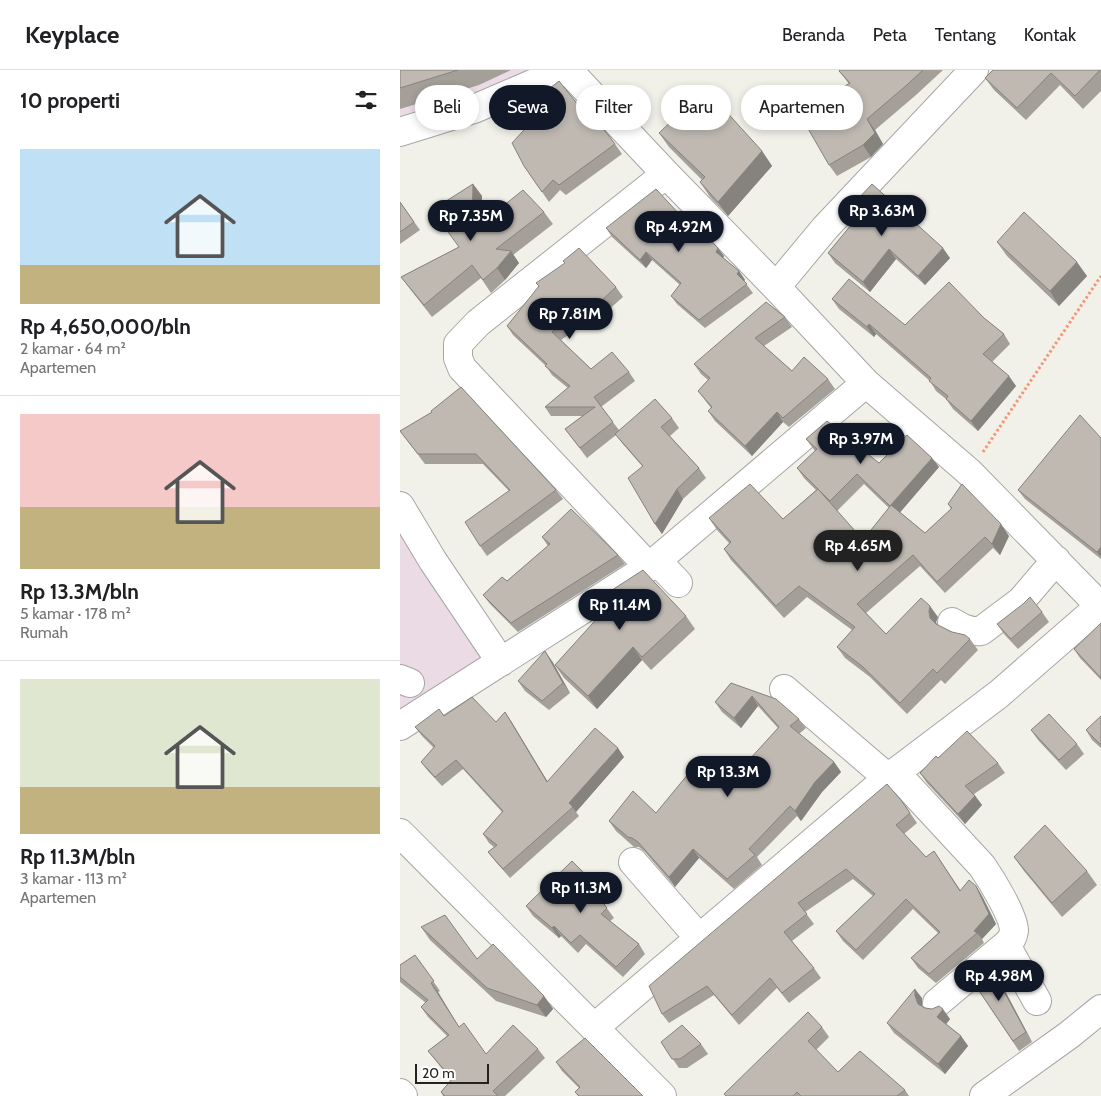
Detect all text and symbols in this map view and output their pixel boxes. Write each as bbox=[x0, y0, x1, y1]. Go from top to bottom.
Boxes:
text: Keyplace bbox=[25, 20, 119, 49]
text: Beranda bbox=[782, 24, 845, 46]
text: Peta bbox=[873, 24, 907, 46]
text: Tentang bbox=[935, 24, 996, 46]
text: Kontak bbox=[1024, 24, 1076, 46]
chip: Beli bbox=[415, 85, 479, 130]
chip: Sewa bbox=[489, 85, 566, 130]
chip: Filter bbox=[576, 85, 651, 130]
chip: Baru bbox=[661, 85, 731, 130]
chip: Apartemen bbox=[741, 85, 863, 130]
icon: filters bbox=[352, 86, 380, 114]
text: 10 properti bbox=[20, 88, 120, 113]
icon: home bbox=[155, 181, 245, 271]
pin: Rp 3.63M bbox=[830, 194, 934, 237]
pin: Rp 7.35M bbox=[419, 200, 523, 242]
text: Rp 3.63M bbox=[849, 201, 915, 220]
text: Rp 7.35M bbox=[439, 206, 503, 225]
pin: Rp 4.92M bbox=[627, 210, 731, 253]
text: Rp 4.92M bbox=[646, 217, 712, 236]
pin: Rp 7.81M bbox=[518, 298, 622, 340]
text: Rp 7.81M bbox=[539, 304, 601, 323]
text: Rp 4,650,000/bln bbox=[20, 314, 191, 339]
text: 2 kamar · 64 m² bbox=[20, 339, 126, 358]
text: Apartemen bbox=[20, 358, 96, 377]
pin: Rp 3.97M bbox=[809, 422, 913, 465]
text: Rp 3.97M bbox=[829, 429, 893, 448]
icon: home bbox=[155, 447, 245, 537]
pin: Rp 4.65M bbox=[806, 530, 910, 572]
text: Rp 4.65M bbox=[824, 536, 892, 555]
text: Rp 13.3M/bln bbox=[20, 579, 139, 604]
pin: Rp 11.4M bbox=[568, 588, 672, 631]
text: Rp 11.4M bbox=[589, 595, 651, 614]
text: 5 kamar · 178 m² bbox=[20, 604, 131, 623]
text: Rumah bbox=[20, 623, 68, 642]
icon: home bbox=[155, 712, 245, 802]
pin: Rp 13.3M bbox=[676, 756, 780, 798]
text: Rp 13.3M bbox=[697, 762, 759, 781]
text: Rp 11.3M/bln bbox=[20, 844, 135, 869]
text: 3 kamar · 113 m² bbox=[20, 869, 127, 888]
pin: Rp 11.3M bbox=[529, 872, 633, 914]
text: Rp 11.3M bbox=[551, 878, 611, 897]
text: Apartemen bbox=[20, 888, 96, 907]
pin: Rp 4.98M bbox=[947, 960, 1051, 1002]
text: Rp 4.98M bbox=[965, 966, 1033, 985]
scale bar bbox=[415, 1061, 489, 1084]
text: 20 m bbox=[422, 1064, 455, 1082]

